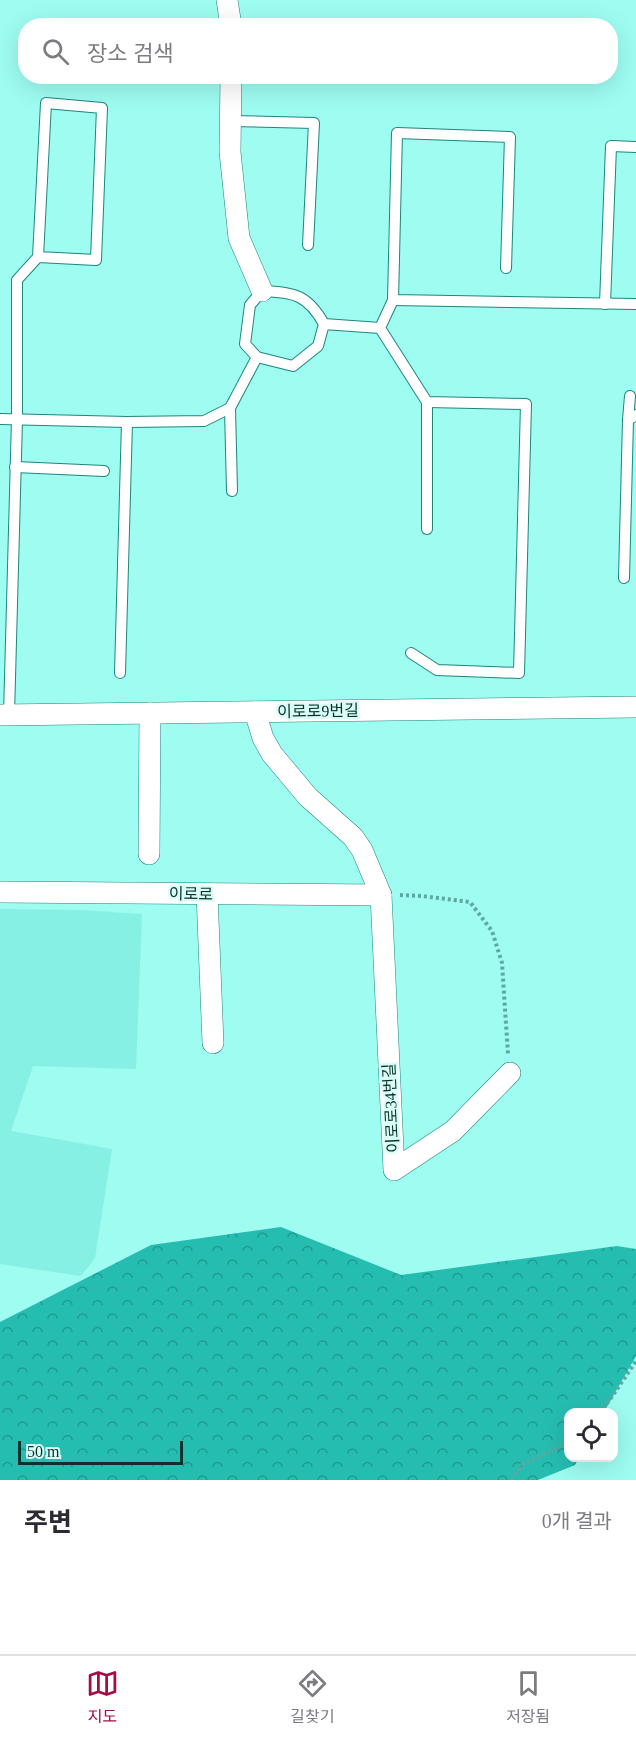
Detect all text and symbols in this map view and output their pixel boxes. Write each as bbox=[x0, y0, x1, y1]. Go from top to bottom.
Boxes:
search box bbox=[18, 18, 618, 84]
icon: search bbox=[39, 35, 72, 68]
text: 장소 검색 bbox=[87, 41, 173, 66]
street label: 이로로9번길 bbox=[277, 702, 359, 720]
street label: 이로로 bbox=[169, 885, 213, 903]
street label: 이로로34번길 bbox=[380, 1063, 402, 1153]
map controls bbox=[564, 1408, 618, 1462]
button: locate bbox=[564, 1408, 618, 1462]
scale bar bbox=[18, 1438, 183, 1466]
text: 50 m bbox=[27, 1443, 59, 1460]
text: 주변 bbox=[24, 1508, 72, 1537]
text: 0개 결과 bbox=[542, 1510, 612, 1532]
tab: 지도 bbox=[86, 1667, 119, 1727]
tab: 길찾기 bbox=[290, 1667, 334, 1727]
tab: 저장됨 bbox=[506, 1667, 550, 1727]

